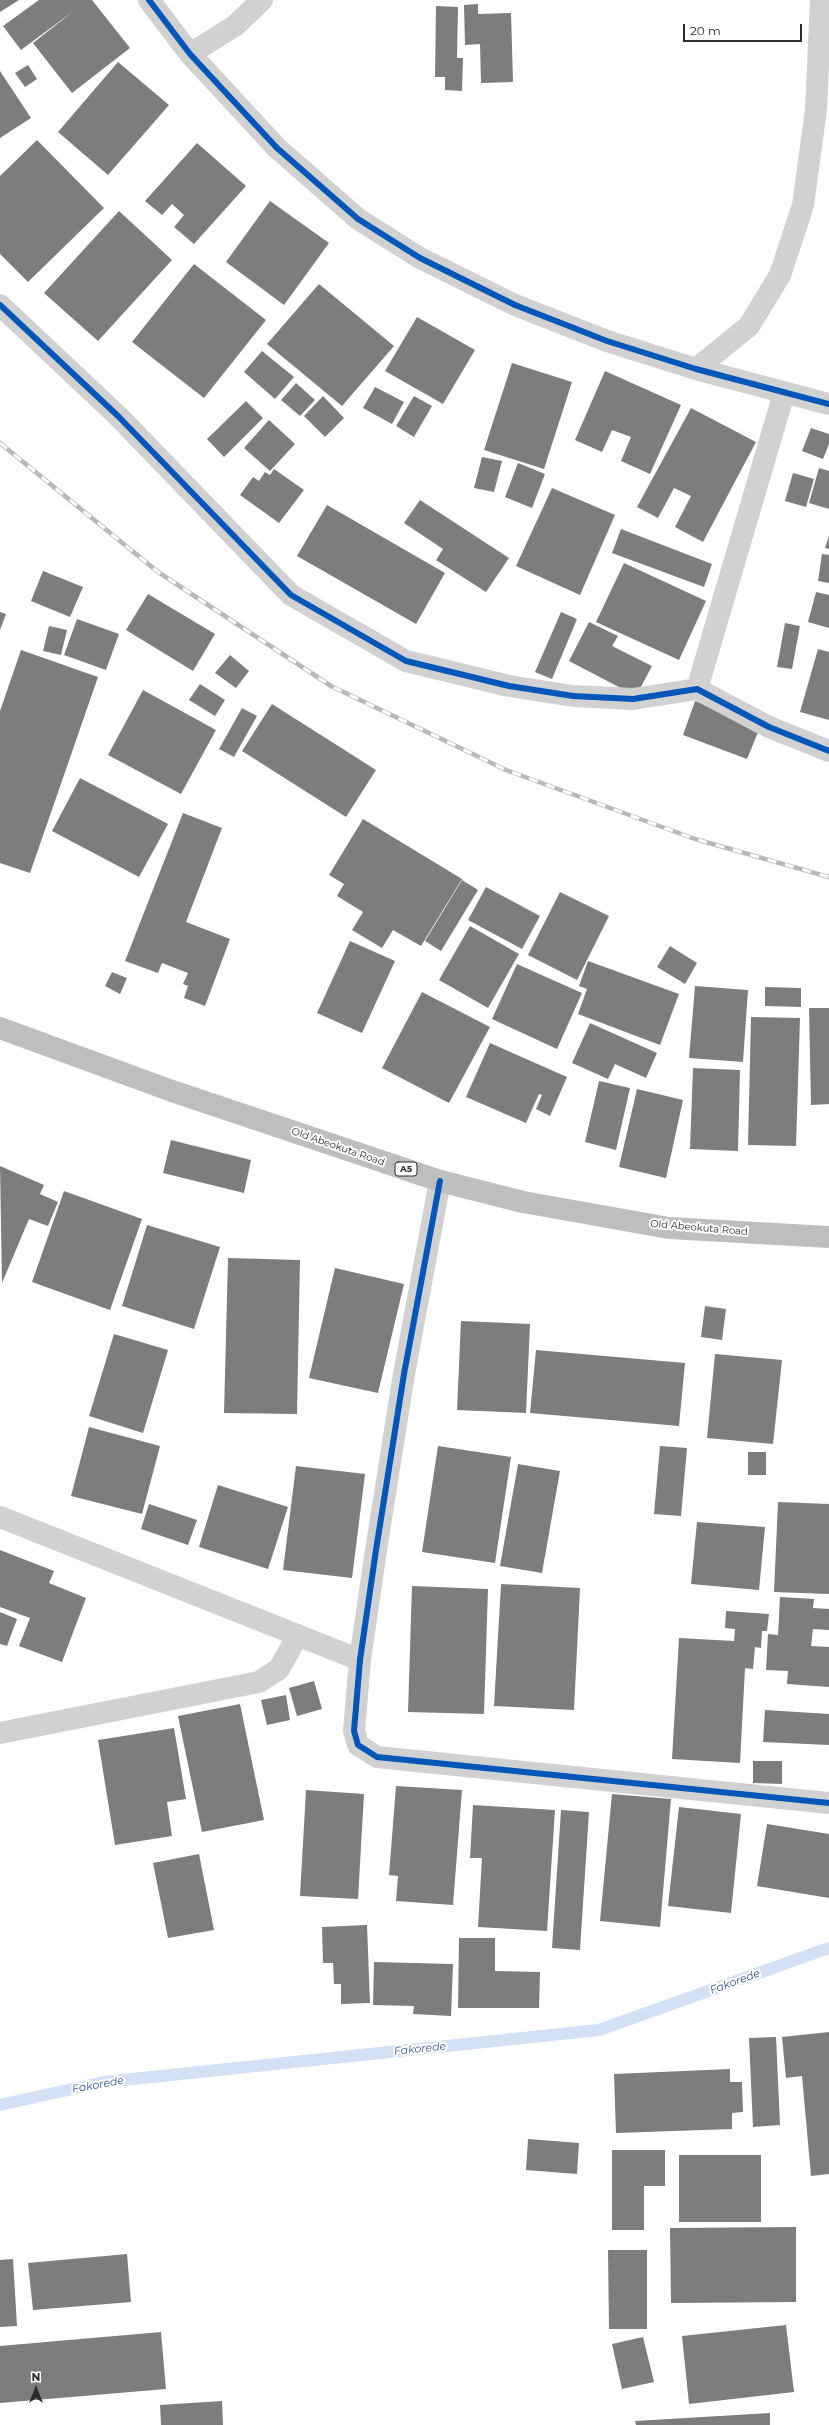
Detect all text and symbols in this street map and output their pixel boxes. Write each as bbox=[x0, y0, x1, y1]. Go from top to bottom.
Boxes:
scale bar bbox=[685, 16, 804, 42]
text: 20 m bbox=[690, 23, 721, 38]
street label: Old Abeokuta Road bbox=[290, 1125, 386, 1169]
road number: A5 bbox=[395, 1162, 417, 1176]
street label: Old Abeokuta Road bbox=[650, 1218, 748, 1238]
water label: Fakorede bbox=[708, 1967, 762, 1997]
water label: Fakorede bbox=[393, 2040, 447, 2058]
water label: Fakorede bbox=[71, 2074, 125, 2096]
north arrow bbox=[16, 2369, 56, 2409]
text: N bbox=[32, 2370, 40, 2384]

